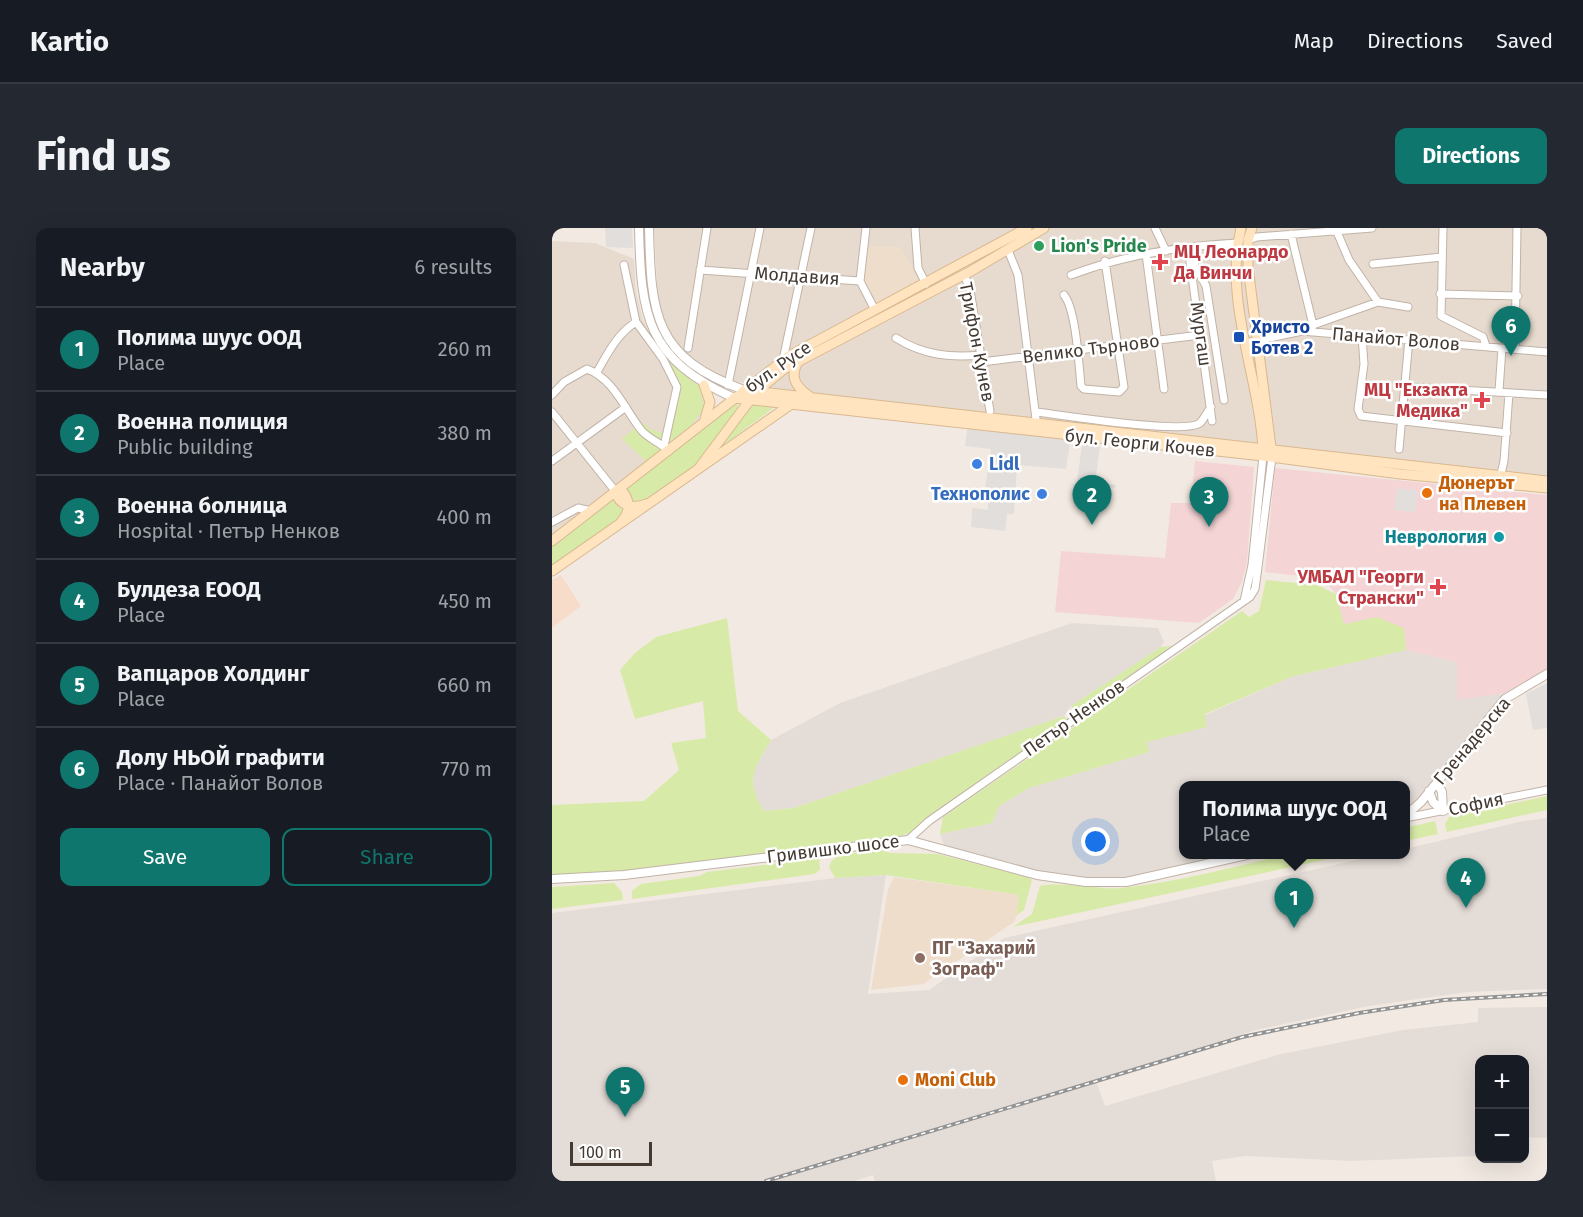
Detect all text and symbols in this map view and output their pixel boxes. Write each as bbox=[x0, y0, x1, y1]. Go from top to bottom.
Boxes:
text: Kartio bbox=[30, 25, 109, 58]
text: Map bbox=[1294, 28, 1334, 54]
text: Directions bbox=[1367, 28, 1463, 54]
text: Saved bbox=[1496, 28, 1553, 54]
button: Directions bbox=[1395, 128, 1547, 184]
text: Find us bbox=[36, 131, 171, 181]
place label: Lion's Pride bbox=[1051, 235, 1147, 257]
marker: Lion's Pride bbox=[1032, 239, 1046, 253]
place label: МЦ Леонардо Да Винчи bbox=[1173, 241, 1288, 284]
text: Nearby bbox=[60, 252, 145, 283]
marker: МЦ Леонардо Да Винчи bbox=[1151, 253, 1169, 271]
text: 6 results bbox=[415, 255, 492, 279]
street label: Молдавия bbox=[754, 262, 840, 290]
street label: Трифон Кунев bbox=[955, 280, 999, 404]
street label: Мургаш bbox=[1186, 300, 1216, 368]
pin: 6 bbox=[1492, 306, 1530, 356]
place label: Христо Ботев 2 bbox=[1250, 316, 1313, 359]
street label: Панайот Волов bbox=[1331, 322, 1461, 356]
text: Полима шуус ООД bbox=[117, 324, 301, 351]
street label: Велико Търново bbox=[1021, 330, 1161, 368]
marker: Христо Ботев 2 bbox=[1232, 330, 1246, 344]
street label: бул. Русе bbox=[741, 336, 815, 398]
text: 1 bbox=[75, 337, 84, 361]
text: 260 m bbox=[438, 337, 492, 361]
text: Place bbox=[117, 351, 165, 375]
place label: МЦ "Екзакта Медика" bbox=[1364, 379, 1468, 422]
marker: МЦ "Екзакта Медика" bbox=[1473, 391, 1491, 409]
text: Военна полиция bbox=[117, 408, 288, 435]
text: 2 bbox=[74, 421, 85, 445]
text: 380 m bbox=[437, 421, 492, 445]
street label: бул. Георги Кочев bbox=[1064, 424, 1216, 462]
text: Public building bbox=[117, 435, 253, 459]
place label: Lidl bbox=[989, 453, 1020, 475]
marker: Lidl bbox=[970, 457, 984, 471]
place label: Дюнерът на Плевен bbox=[1438, 472, 1526, 515]
pin: 2 bbox=[1072, 476, 1112, 525]
pin: 3 bbox=[1190, 478, 1228, 527]
place label: Технополис bbox=[931, 483, 1030, 505]
marker: Дюнерът на Плевен bbox=[1420, 486, 1434, 500]
marker: Технополис bbox=[1035, 487, 1049, 501]
text: Военна болница bbox=[117, 492, 287, 519]
text: 3 bbox=[74, 505, 85, 529]
text: 400 m bbox=[437, 505, 492, 529]
text: Hospital · Петър Ненков bbox=[117, 519, 340, 543]
place label: Неврология bbox=[1385, 526, 1487, 548]
marker: Неврология bbox=[1492, 530, 1506, 544]
place label: УМБАЛ "Георги Странски" bbox=[1297, 566, 1424, 609]
text: Булдеза ЕООД bbox=[117, 576, 261, 603]
marker: УМБАЛ "Георги Странски" bbox=[1429, 578, 1447, 596]
text: 4 bbox=[74, 589, 85, 613]
text: 450 m bbox=[438, 589, 492, 613]
text: Place bbox=[117, 603, 165, 627]
text: Вапцаров Холдинг bbox=[117, 660, 309, 687]
text: 5 bbox=[74, 673, 85, 697]
text: 660 m bbox=[437, 673, 492, 697]
street label: Петър Ненков bbox=[1019, 675, 1129, 761]
text: Place bbox=[117, 687, 165, 711]
street label: Гренадерска bbox=[1429, 693, 1515, 789]
text: Долу НЬОЙ графити bbox=[117, 744, 325, 771]
text: 6 bbox=[74, 757, 85, 781]
text: 770 m bbox=[441, 757, 492, 781]
text: Place · Панайот Волов bbox=[117, 771, 323, 795]
popup bbox=[1179, 781, 1410, 859]
street label: София bbox=[1447, 787, 1505, 821]
text: Полима шуус ООД bbox=[1202, 795, 1387, 822]
text: Place bbox=[1202, 822, 1250, 846]
your location bbox=[1081, 827, 1110, 856]
button: Save bbox=[60, 828, 270, 886]
button: Share bbox=[282, 828, 492, 886]
street label: Гривишко шосе bbox=[766, 830, 900, 868]
pin: 4 bbox=[1446, 858, 1486, 908]
pin: 1 bbox=[1274, 878, 1314, 928]
place label: ПГ "Захарий Зограф" bbox=[931, 937, 1036, 980]
marker: ПГ "Захарий Зограф" bbox=[913, 951, 927, 965]
map controls bbox=[1475, 1055, 1529, 1163]
button: + bbox=[1475, 1055, 1529, 1109]
pin: 5 bbox=[606, 1068, 644, 1117]
place label: Moni Club bbox=[915, 1069, 996, 1091]
marker: Moni Club bbox=[896, 1073, 910, 1087]
button: − bbox=[1475, 1109, 1529, 1163]
scale bar bbox=[570, 1139, 652, 1166]
text: 100 m bbox=[579, 1143, 622, 1162]

